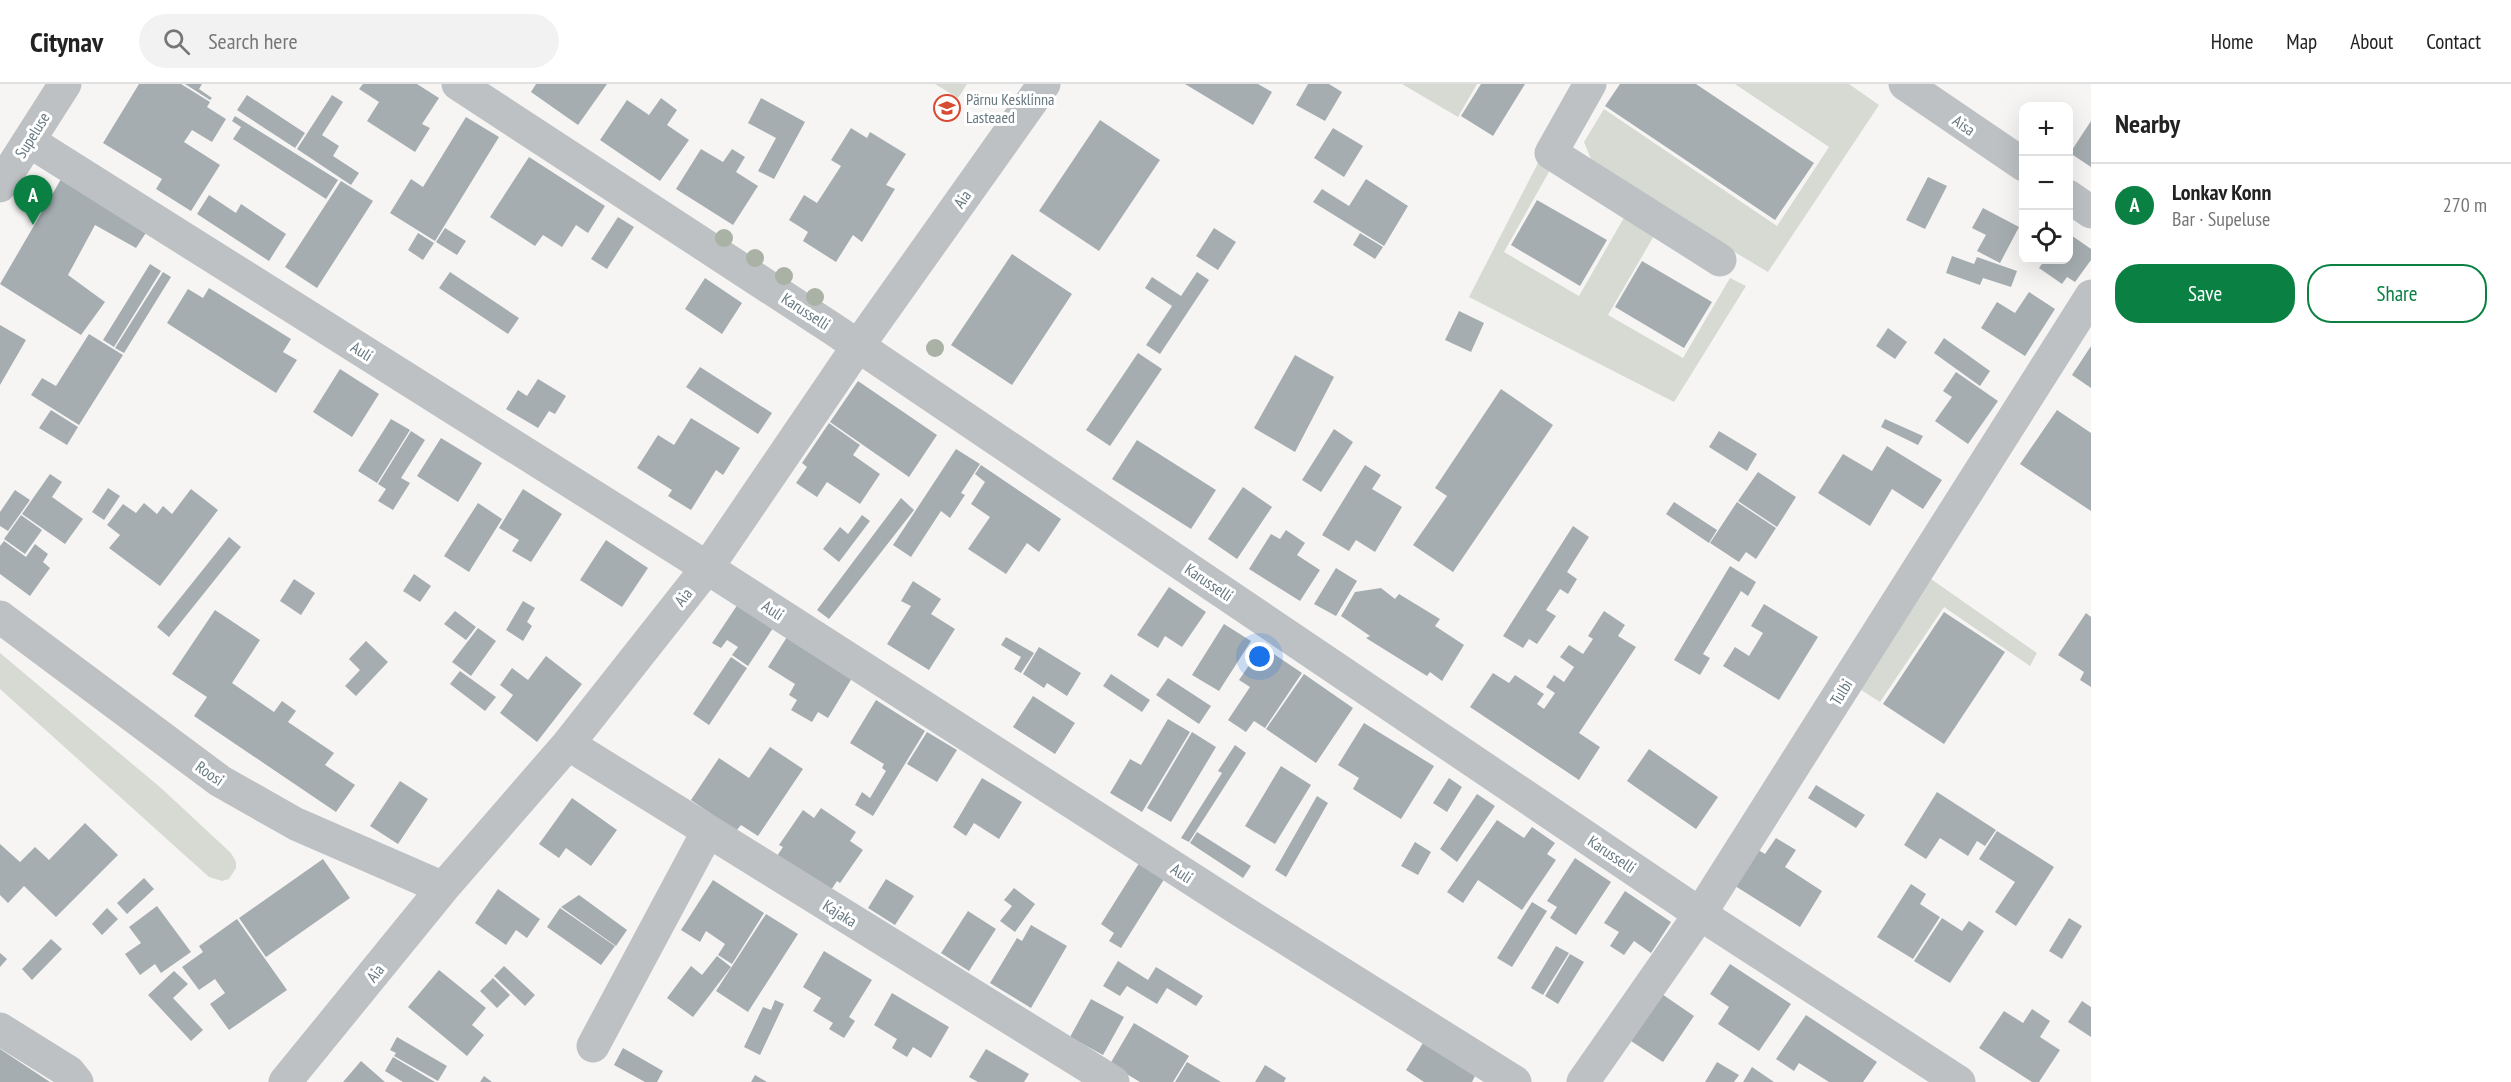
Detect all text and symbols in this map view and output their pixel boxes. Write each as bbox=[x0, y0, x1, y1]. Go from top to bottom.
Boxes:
search box bbox=[139, 14, 559, 68]
text: Citynav bbox=[30, 23, 103, 60]
icon: search bbox=[160, 25, 193, 58]
text: Search here bbox=[208, 27, 298, 55]
text: Home bbox=[2211, 28, 2253, 55]
text: Map bbox=[2286, 28, 2317, 55]
text: About bbox=[2350, 28, 2393, 55]
text: Contact bbox=[2426, 28, 2481, 55]
place label: Pärnu Kesklinna Lasteaed bbox=[966, 89, 1055, 127]
school or university icon: Pärnu Kesklinna Lasteaed bbox=[932, 93, 962, 123]
map controls bbox=[2019, 102, 2073, 264]
button: + bbox=[2019, 102, 2073, 156]
text: Nearby bbox=[2115, 107, 2180, 140]
street label: Supeluse bbox=[10, 108, 54, 162]
street label: Aisa bbox=[1949, 110, 1979, 140]
button: − bbox=[2019, 156, 2073, 210]
pin: A bbox=[14, 176, 52, 225]
text: Lonkav Konn bbox=[2172, 178, 2271, 206]
street label: Aia bbox=[949, 186, 975, 212]
text: A bbox=[2129, 192, 2140, 218]
text: 270 m bbox=[2443, 192, 2487, 218]
text: Bar · Supeluse bbox=[2172, 206, 2270, 232]
button: locate bbox=[2019, 210, 2073, 264]
button: Save bbox=[2115, 264, 2295, 323]
button: Share bbox=[2307, 264, 2487, 323]
street label: Karusselli bbox=[778, 288, 834, 334]
street label: Auli bbox=[347, 337, 377, 365]
street label: Karusselli bbox=[1181, 559, 1237, 605]
street label: Aia bbox=[670, 584, 696, 610]
street label: Auli bbox=[758, 596, 788, 624]
your location bbox=[1245, 642, 1274, 671]
street label: Tulbi bbox=[1825, 675, 1857, 709]
street label: Roosi bbox=[192, 756, 228, 790]
street label: Karusselli bbox=[1584, 831, 1640, 877]
street label: Auli bbox=[1167, 859, 1197, 887]
street label: Kajaka bbox=[819, 895, 861, 931]
street label: Aia bbox=[362, 960, 388, 986]

